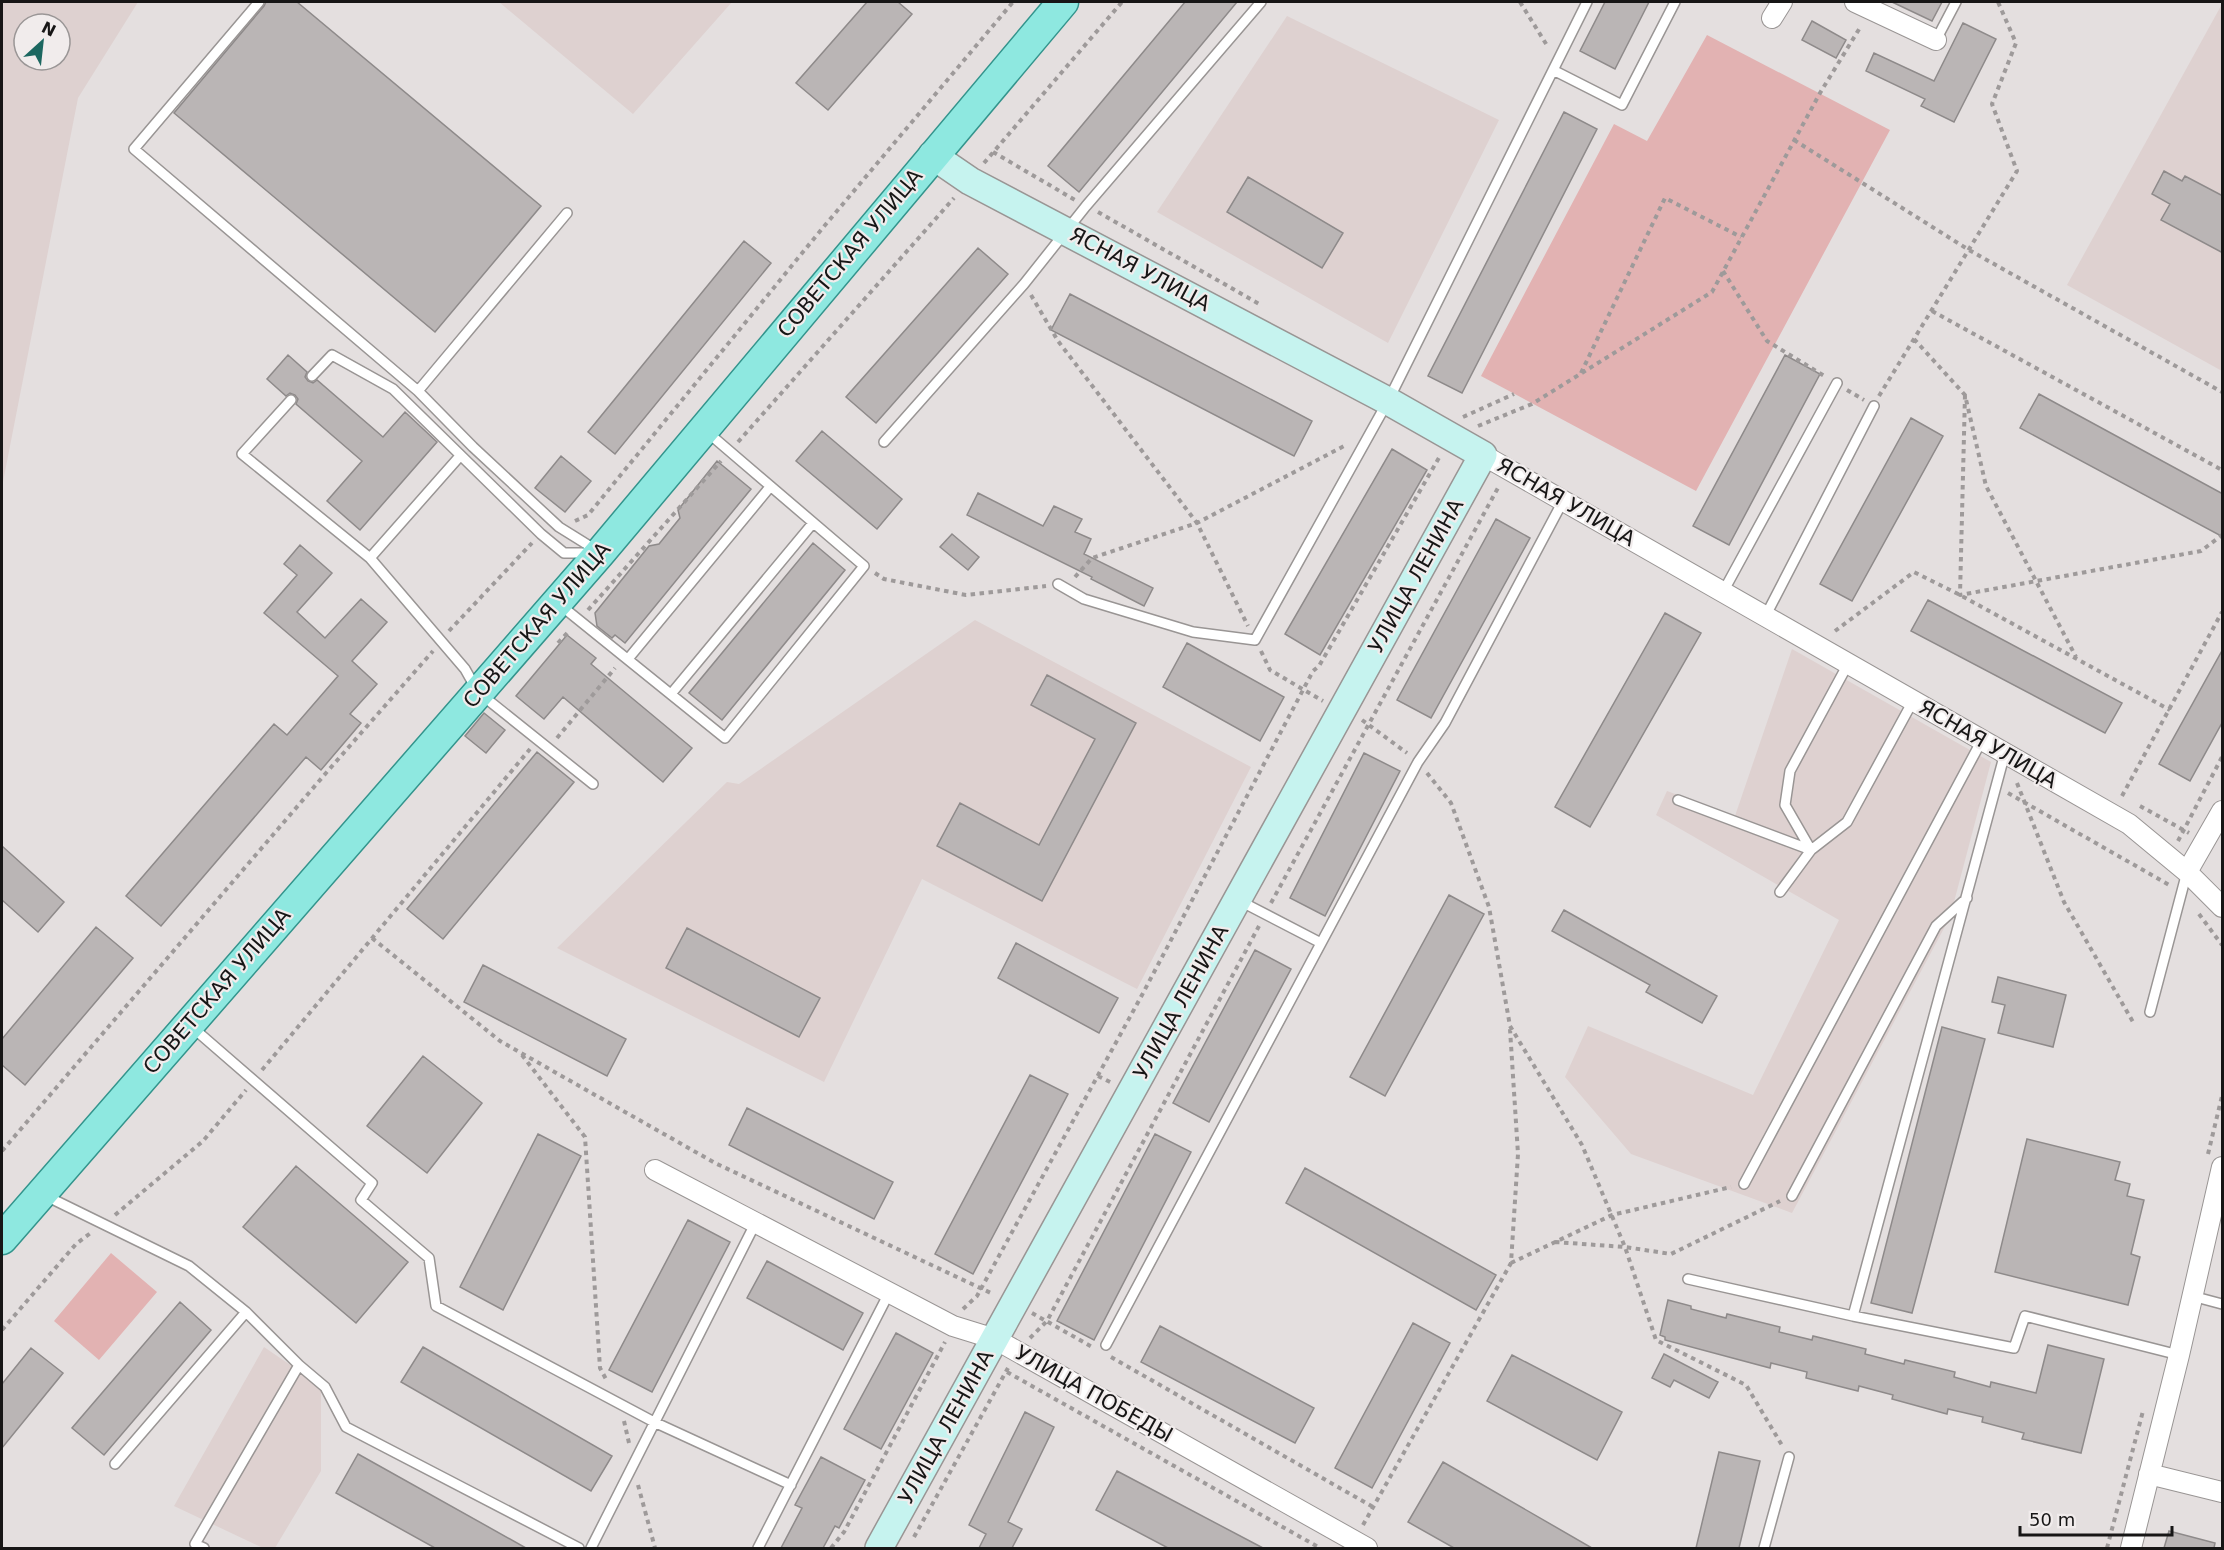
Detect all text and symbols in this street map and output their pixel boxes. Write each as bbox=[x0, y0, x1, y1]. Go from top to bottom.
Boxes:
north arrow bbox=[12, 12, 72, 72]
text: N bbox=[38, 18, 59, 41]
street label: СОВЕТСКАЯ УЛИЦА bbox=[773, 164, 928, 342]
street label: ЯСНАЯ УЛИЦА bbox=[1066, 222, 1215, 316]
street label: ЯСНАЯ УЛИЦА bbox=[1493, 453, 1640, 552]
street label: УЛИЦА ЛЕНИНА bbox=[1364, 494, 1469, 657]
street label: СОВЕТСКАЯ УЛИЦА bbox=[458, 537, 616, 713]
street label: ЯСНАЯ УЛИЦА bbox=[1915, 695, 2062, 794]
street label: СОВЕТСКАЯ УЛИЦА bbox=[138, 903, 296, 1079]
street label: УЛИЦА ЛЕНИНА bbox=[1129, 920, 1234, 1083]
street label: УЛИЦА ПОБЕДЫ bbox=[1011, 1341, 1177, 1447]
street label: УЛИЦА ЛЕНИНА bbox=[894, 1345, 999, 1508]
scale bar bbox=[2020, 1499, 2172, 1537]
text: 50 m bbox=[2029, 1509, 2075, 1530]

